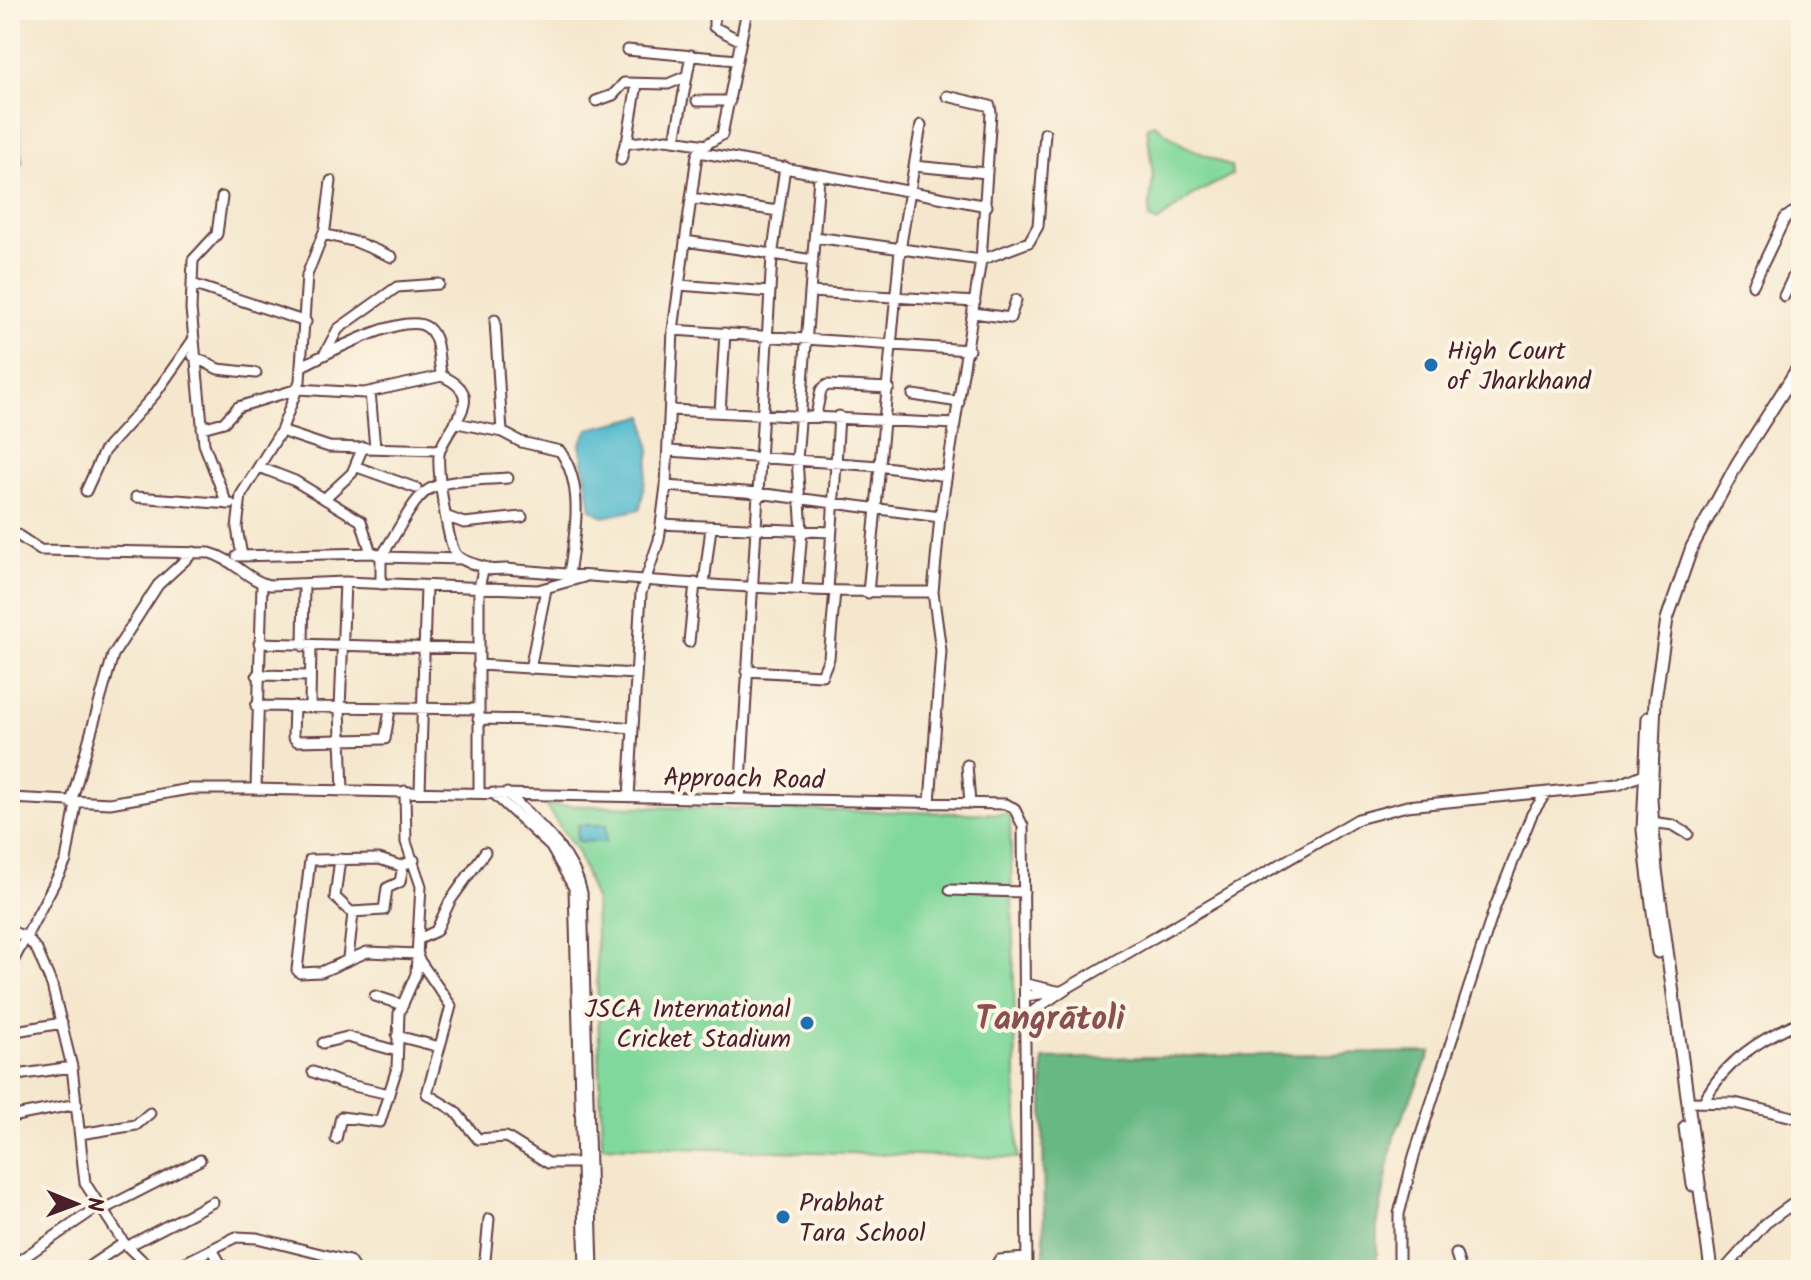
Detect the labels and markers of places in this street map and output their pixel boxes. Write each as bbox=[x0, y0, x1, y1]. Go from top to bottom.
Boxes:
place label: High Court of Jharkhand bbox=[1447, 331, 1592, 403]
marker: High Court of Jharkhand bbox=[1422, 356, 1440, 374]
place label: JSCA International Cricket Stadium bbox=[584, 989, 791, 1061]
marker: JSCA International Cricket Stadium bbox=[798, 1014, 816, 1032]
place label: Prabhat Tara School bbox=[799, 1183, 926, 1255]
marker: Prabhat Tara School bbox=[774, 1208, 792, 1226]

